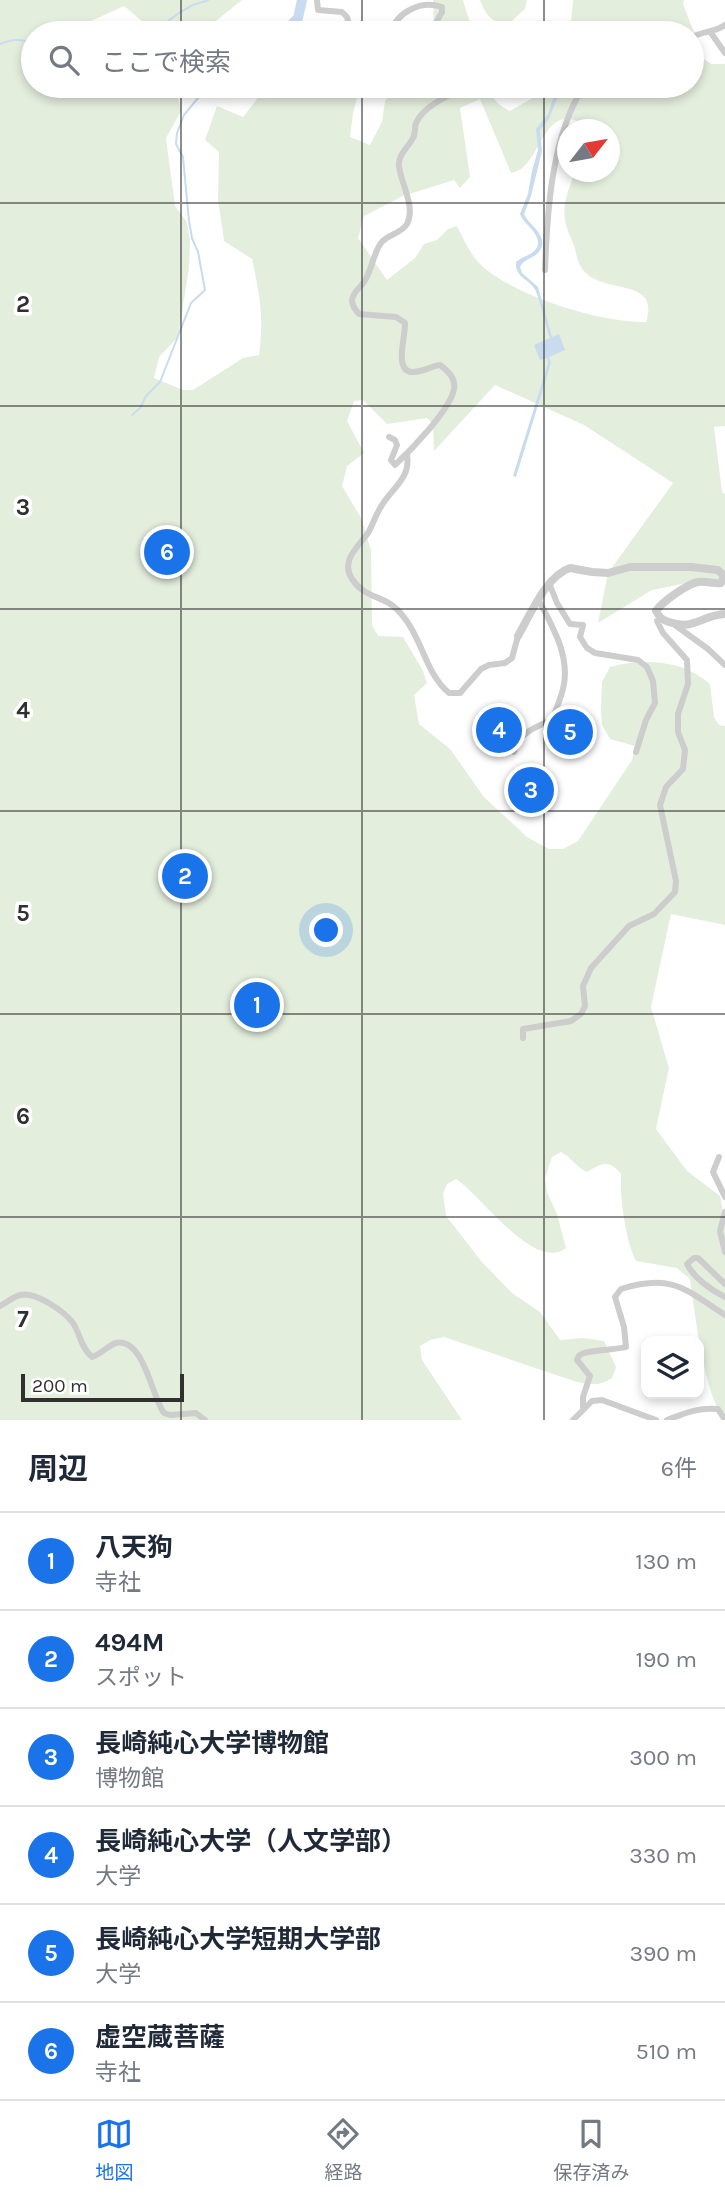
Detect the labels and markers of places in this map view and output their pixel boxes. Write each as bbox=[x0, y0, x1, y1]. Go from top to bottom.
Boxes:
pin: 6 bbox=[144, 526, 190, 578]
pin: 4 bbox=[476, 704, 522, 756]
pin: 5 bbox=[547, 706, 593, 758]
pin: 3 bbox=[508, 764, 554, 816]
pin: 2 bbox=[162, 850, 208, 902]
pin: 1 bbox=[234, 979, 280, 1031]

